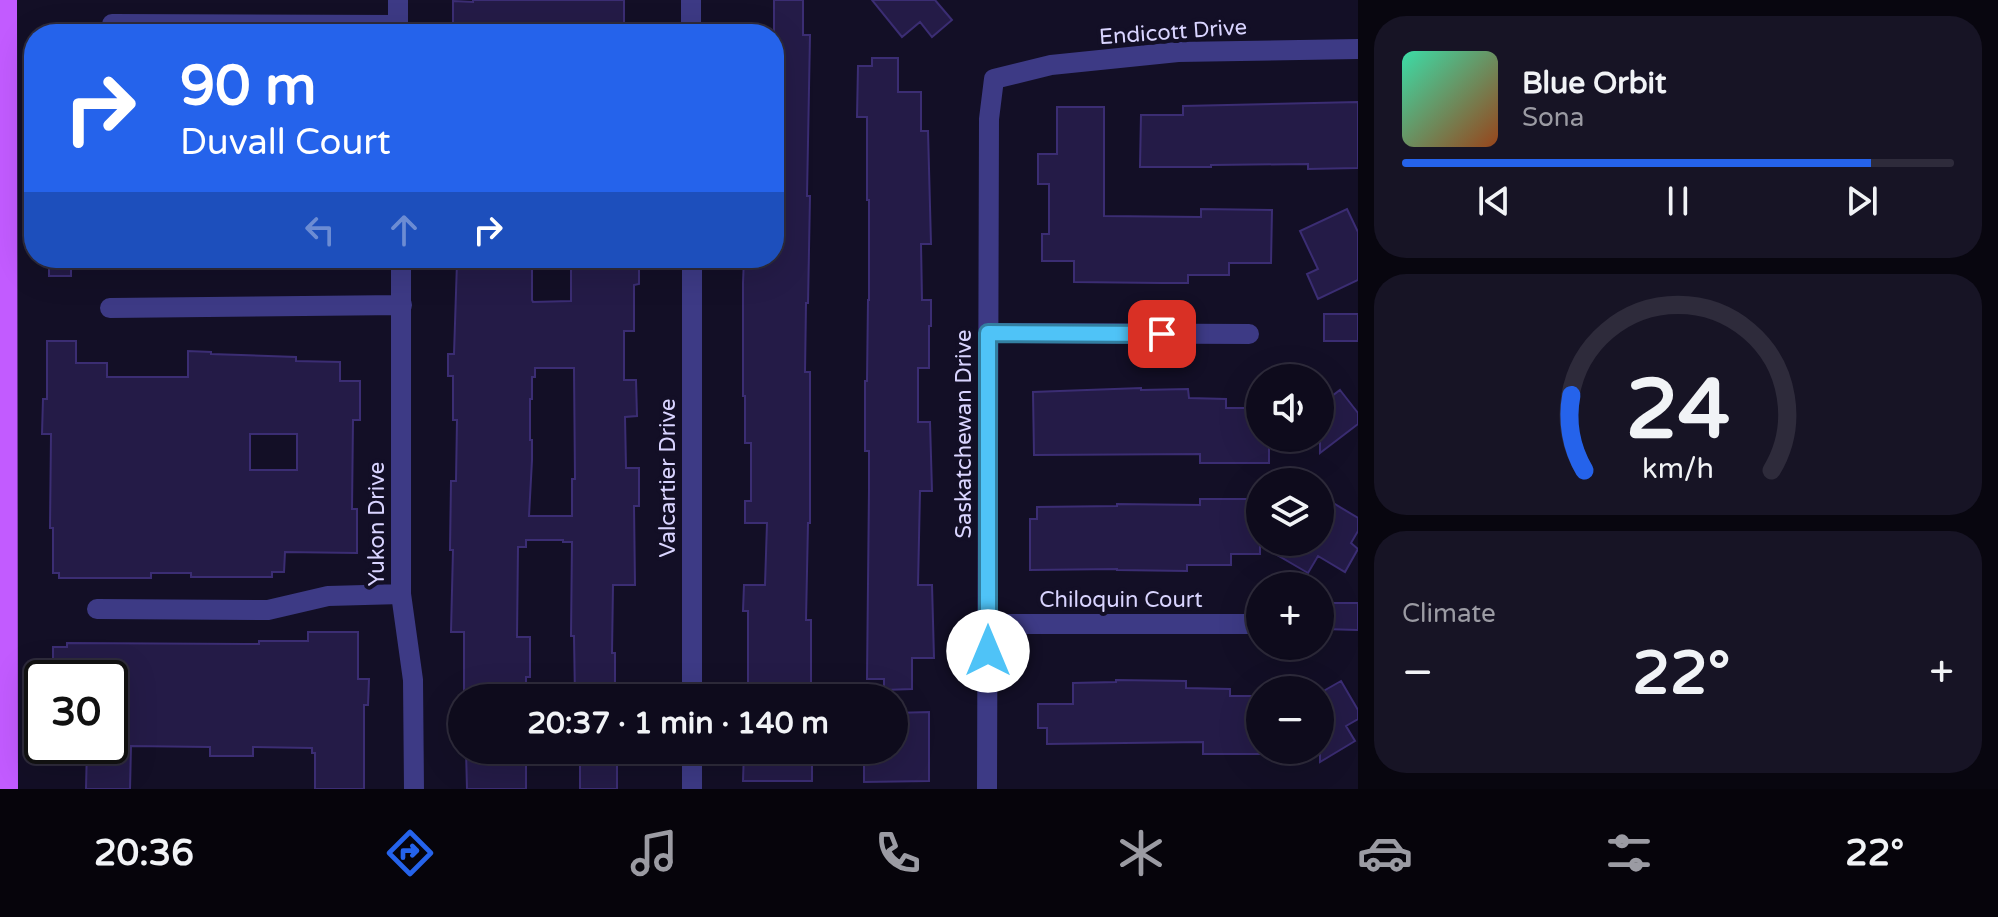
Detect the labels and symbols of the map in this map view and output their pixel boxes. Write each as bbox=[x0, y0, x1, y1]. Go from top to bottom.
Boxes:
street label: Endicott Drive bbox=[1098, 14, 1248, 50]
pin bbox=[1128, 300, 1196, 368]
street label: Saskatchewan Drive bbox=[951, 329, 977, 539]
street label: Valcartier Drive bbox=[655, 398, 681, 558]
street label: Yukon Drive bbox=[364, 462, 390, 586]
street label: Chiloquin Court bbox=[1039, 587, 1203, 613]
position arrow bbox=[946, 609, 1030, 693]
speed limit sign: 30 bbox=[24, 660, 128, 764]

